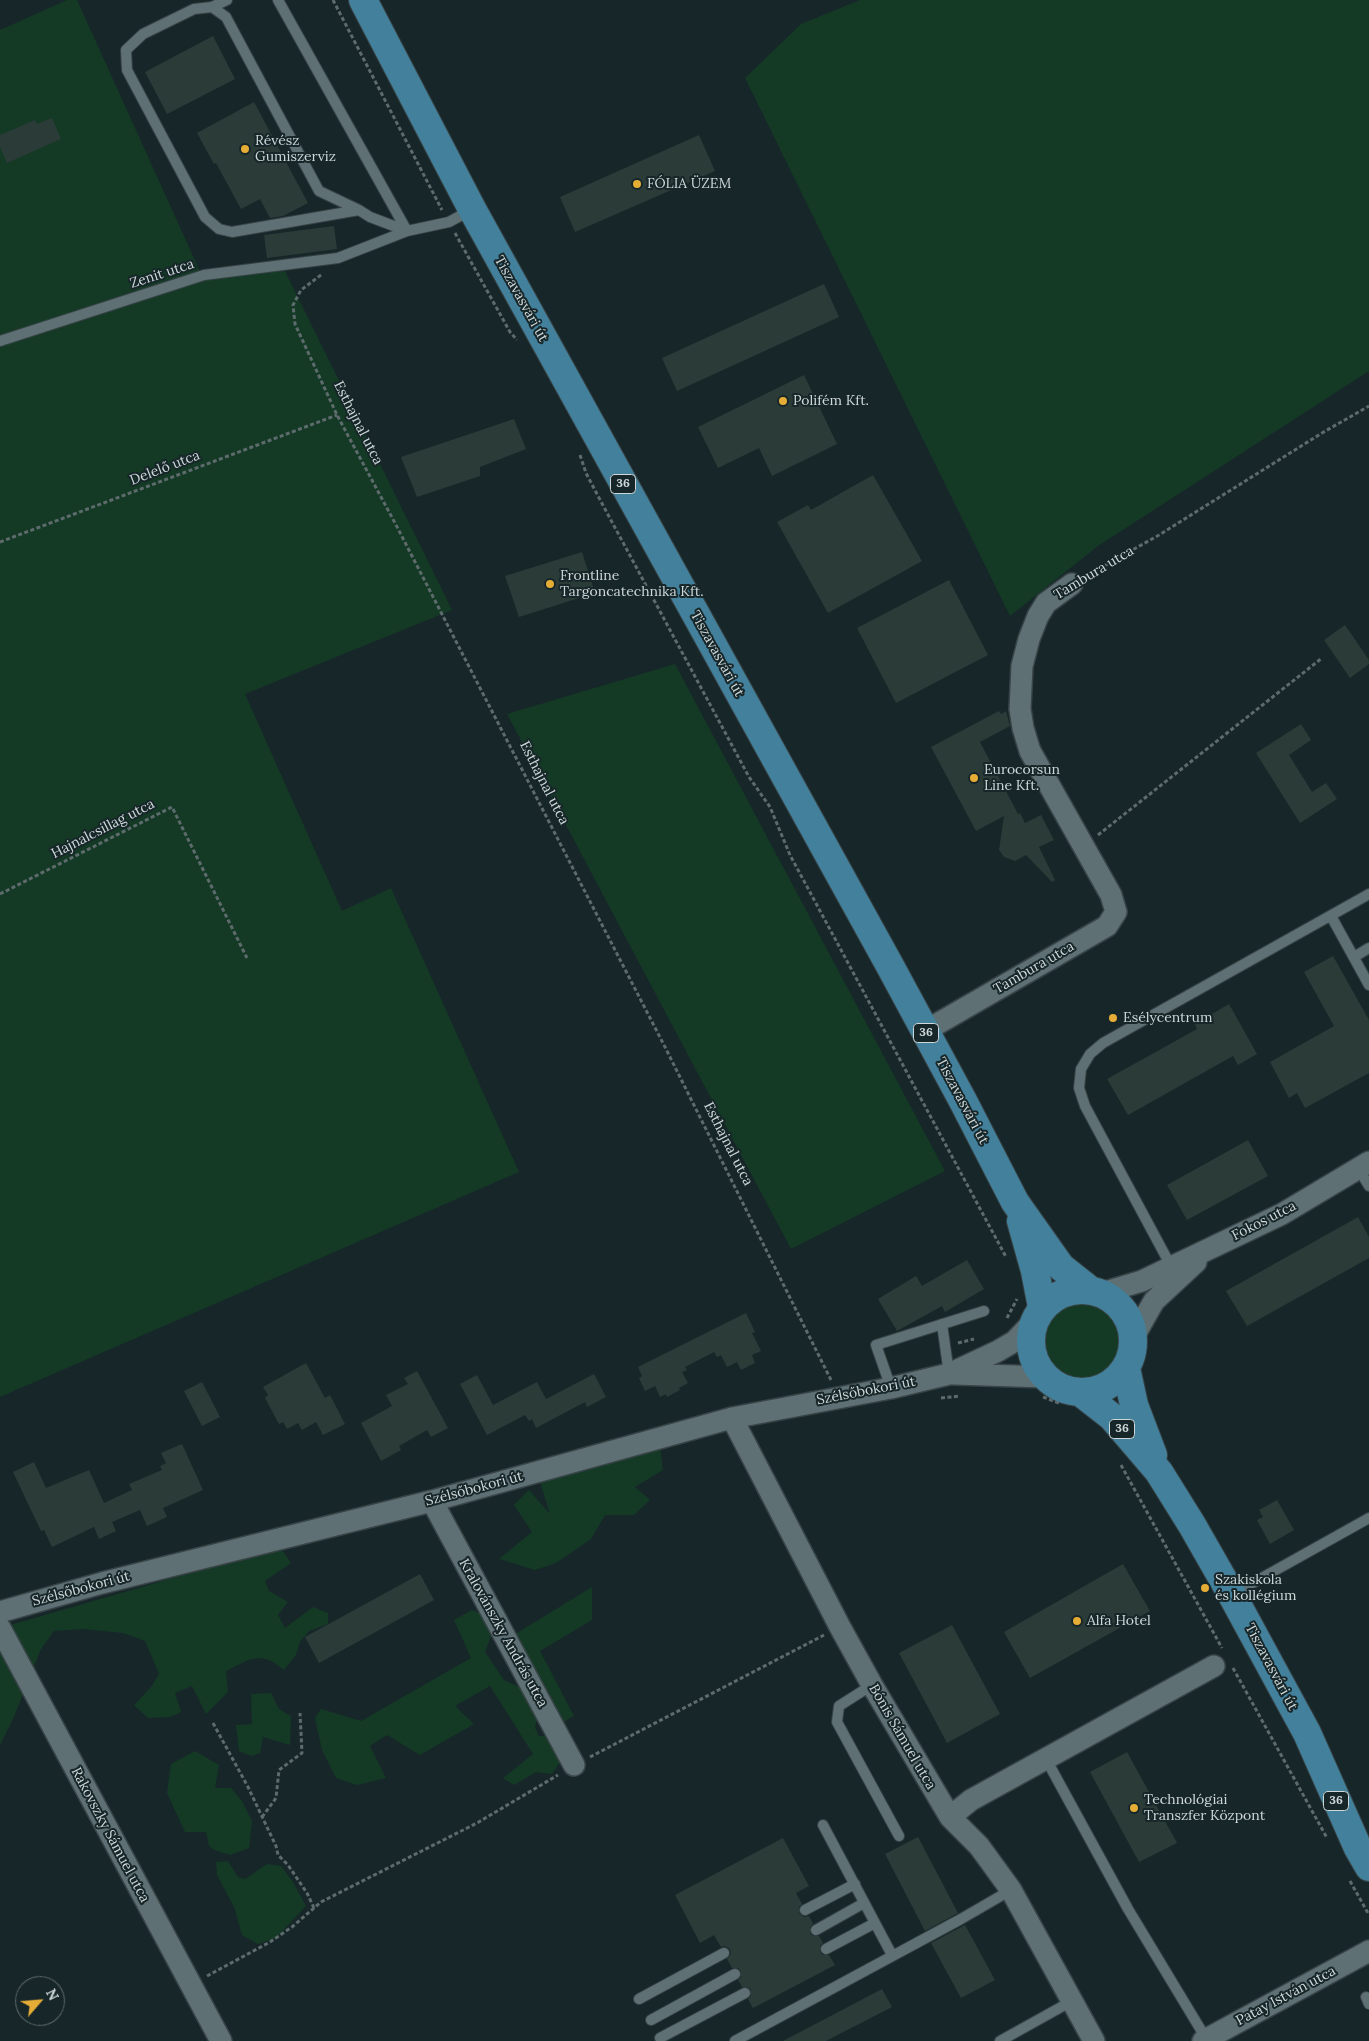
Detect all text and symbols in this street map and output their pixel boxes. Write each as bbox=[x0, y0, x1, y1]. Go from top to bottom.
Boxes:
place label: Révész Gumiszerviz bbox=[255, 133, 336, 166]
marker: Révész Gumiszerviz bbox=[239, 143, 251, 155]
place label: FÓLIA ÜZEM bbox=[647, 176, 731, 192]
marker: FÓLIA ÜZEM bbox=[631, 178, 643, 190]
street label: Tiszavasvári út bbox=[490, 253, 552, 345]
street label: Zenit utca bbox=[128, 256, 196, 292]
street label: Esthajnal utca bbox=[330, 378, 386, 468]
place label: Polifém Kft. bbox=[793, 393, 869, 409]
marker: Polifém Kft. bbox=[777, 395, 789, 407]
street label: Delelő utca bbox=[128, 447, 202, 489]
road number: 36 bbox=[610, 474, 636, 494]
street label: Tambura utca bbox=[1051, 543, 1137, 603]
place label: Frontline Targoncatechnika Kft. bbox=[560, 568, 704, 600]
marker: Frontline Targoncatechnika Kft. bbox=[544, 578, 556, 590]
street label: Tiszavasvári út bbox=[686, 608, 748, 700]
street label: Esthajnal utca bbox=[516, 738, 572, 828]
place label: Eurocorsun Line Kft. bbox=[984, 762, 1060, 794]
marker: Eurocorsun Line Kft. bbox=[968, 772, 980, 784]
street label: Hajnalcsillag utca bbox=[49, 796, 157, 862]
street label: Tambura utca bbox=[991, 938, 1077, 998]
place label: Esélycentrum bbox=[1123, 1010, 1212, 1026]
marker: Esélycentrum bbox=[1107, 1012, 1119, 1024]
road number: 36 bbox=[914, 1024, 938, 1042]
street label: Tiszavasvári út bbox=[932, 1055, 992, 1147]
street label: Esthajnal utca bbox=[700, 1099, 756, 1189]
street label: Fokos utca bbox=[1229, 1198, 1299, 1244]
street label: Szélsőbokori út bbox=[815, 1373, 917, 1409]
road number: 36 bbox=[1110, 1420, 1134, 1438]
street label: Szélsőbokori út bbox=[423, 1468, 525, 1510]
street label: Kralovánszky András utca bbox=[455, 1556, 551, 1710]
street label: Szélsőbokori út bbox=[30, 1568, 132, 1610]
place label: Szakiskola és kollégium bbox=[1215, 1572, 1296, 1604]
marker: Szakiskola és kollégium bbox=[1199, 1582, 1211, 1594]
place label: Alfa Hotel bbox=[1087, 1613, 1151, 1629]
marker: Alfa Hotel bbox=[1071, 1615, 1083, 1627]
street label: Tiszavasvári út bbox=[1241, 1621, 1301, 1713]
street label: Bónis Sámuel utca bbox=[865, 1681, 939, 1793]
street label: Rakovszky Sámuel utca bbox=[67, 1765, 153, 1905]
place label: Technológiai Transzfer Központ bbox=[1144, 1792, 1265, 1824]
road number: 36 bbox=[1324, 1792, 1348, 1810]
marker: Technológiai Transzfer Központ bbox=[1128, 1802, 1140, 1814]
street label: Patay István utca bbox=[1233, 1963, 1339, 2029]
north arrow bbox=[15, 1976, 65, 2026]
text: N bbox=[42, 1986, 63, 2004]

